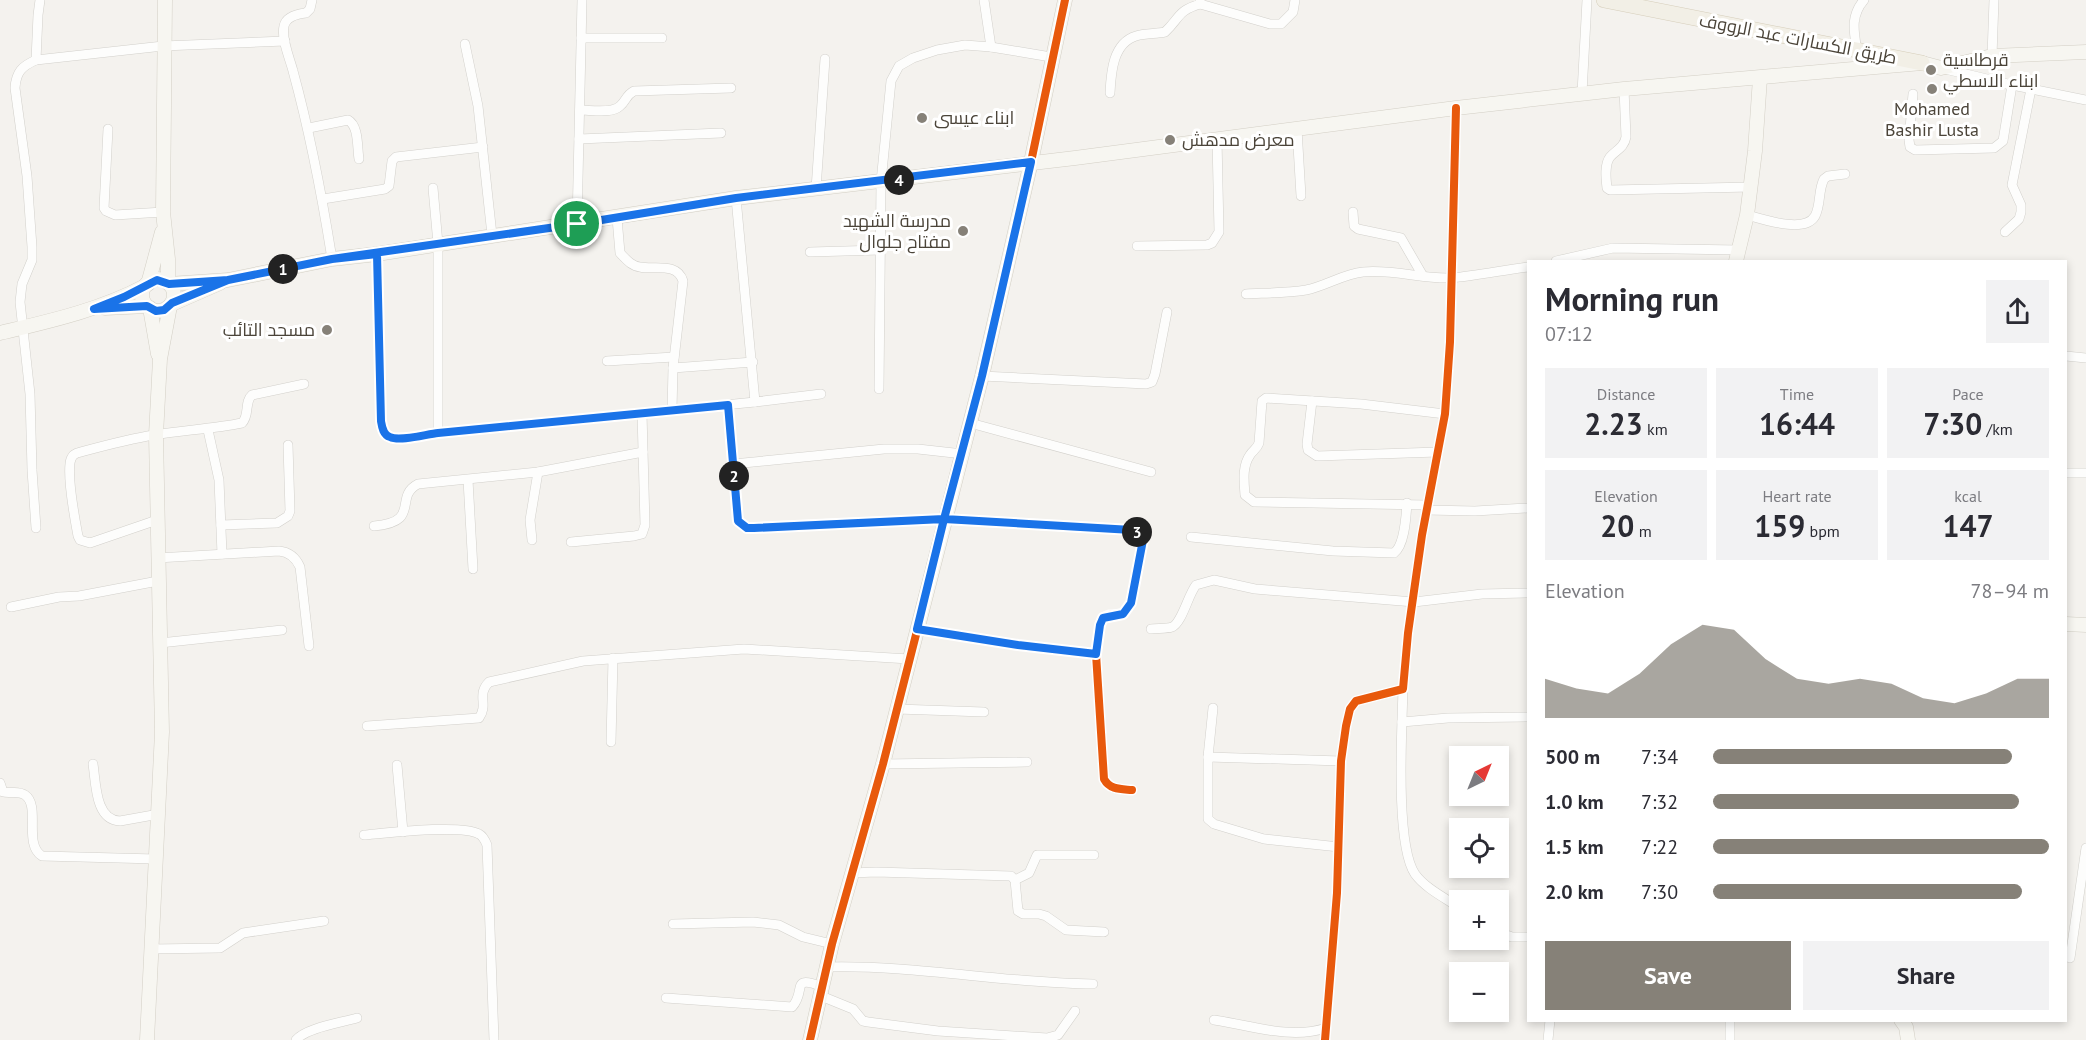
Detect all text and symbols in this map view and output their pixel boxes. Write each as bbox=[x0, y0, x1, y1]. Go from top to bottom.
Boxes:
street label: طريق الكسارات عبد الرووف bbox=[1697, 8, 1899, 70]
place label: قرطاسية ابناء الاسطي bbox=[1943, 48, 2039, 95]
marker: قرطاسية ابناء الاسطي bbox=[1924, 63, 1938, 77]
marker: Mohamed Bashir Lusta bbox=[1925, 82, 1939, 96]
place label: Mohamed Bashir Lusta bbox=[1885, 97, 1979, 141]
place label: ابناء عيسى bbox=[934, 106, 1014, 129]
marker: ابناء عيسى bbox=[915, 111, 929, 125]
place label: معرض مدهش bbox=[1182, 128, 1295, 151]
marker: معرض مدهش bbox=[1163, 133, 1177, 147]
pin: 4 bbox=[884, 165, 914, 195]
text: 4 bbox=[894, 170, 904, 190]
pin bbox=[551, 198, 602, 249]
icon: arrive bbox=[560, 207, 593, 240]
place label: مدرسة الشهيد مفتاح جلوال bbox=[843, 209, 951, 254]
marker: مدرسة الشهيد مفتاح جلوال bbox=[956, 224, 970, 238]
pin: 1 bbox=[268, 254, 298, 284]
text: 1 bbox=[278, 259, 288, 279]
text: Morning run bbox=[1545, 277, 1719, 320]
button: share bbox=[1986, 280, 2049, 343]
place label: مسجد التائب bbox=[223, 318, 315, 341]
text: 07:12 bbox=[1545, 321, 1593, 347]
marker: مسجد التائب bbox=[320, 323, 334, 337]
text: Distance bbox=[1597, 384, 1655, 404]
text: Time bbox=[1780, 384, 1814, 404]
text: Pace bbox=[1952, 384, 1984, 404]
text: 2.23 bbox=[1584, 404, 1643, 443]
text: 16:44 bbox=[1759, 404, 1835, 443]
text: 7:30 bbox=[1923, 404, 1982, 443]
text: km bbox=[1643, 419, 1668, 439]
text: /km bbox=[1982, 419, 2013, 439]
pin: 2 bbox=[719, 461, 749, 491]
text: 2 bbox=[729, 466, 739, 486]
text: Elevation bbox=[1594, 486, 1658, 506]
text: Heart rate bbox=[1762, 486, 1832, 506]
text: kcal bbox=[1954, 486, 1982, 506]
text: 20 bbox=[1600, 506, 1634, 545]
text: 159 bbox=[1754, 506, 1805, 545]
text: 147 bbox=[1942, 506, 1994, 545]
pin: 3 bbox=[1122, 517, 1152, 547]
text: m bbox=[1634, 521, 1652, 541]
text: bpm bbox=[1805, 521, 1840, 541]
text: 3 bbox=[1132, 522, 1142, 542]
text: Elevation bbox=[1545, 578, 1625, 604]
text: 78–94 m bbox=[1971, 578, 2049, 604]
text: 500 m bbox=[1545, 744, 1600, 770]
text: 7:34 bbox=[1641, 744, 1678, 770]
north arrow bbox=[1449, 746, 1509, 806]
map controls bbox=[1449, 746, 1509, 1022]
text: 1.0 km bbox=[1545, 789, 1604, 815]
text: 7:32 bbox=[1641, 789, 1678, 815]
button: locate bbox=[1449, 818, 1509, 878]
text: 1.5 km bbox=[1545, 834, 1604, 860]
text: 7:22 bbox=[1641, 834, 1678, 860]
text: 2.0 km bbox=[1545, 879, 1604, 905]
text: 7:30 bbox=[1641, 879, 1678, 905]
button: + bbox=[1449, 890, 1509, 950]
button: Save bbox=[1545, 941, 1791, 1010]
button: Share bbox=[1803, 941, 2049, 1010]
button: − bbox=[1449, 962, 1509, 1022]

